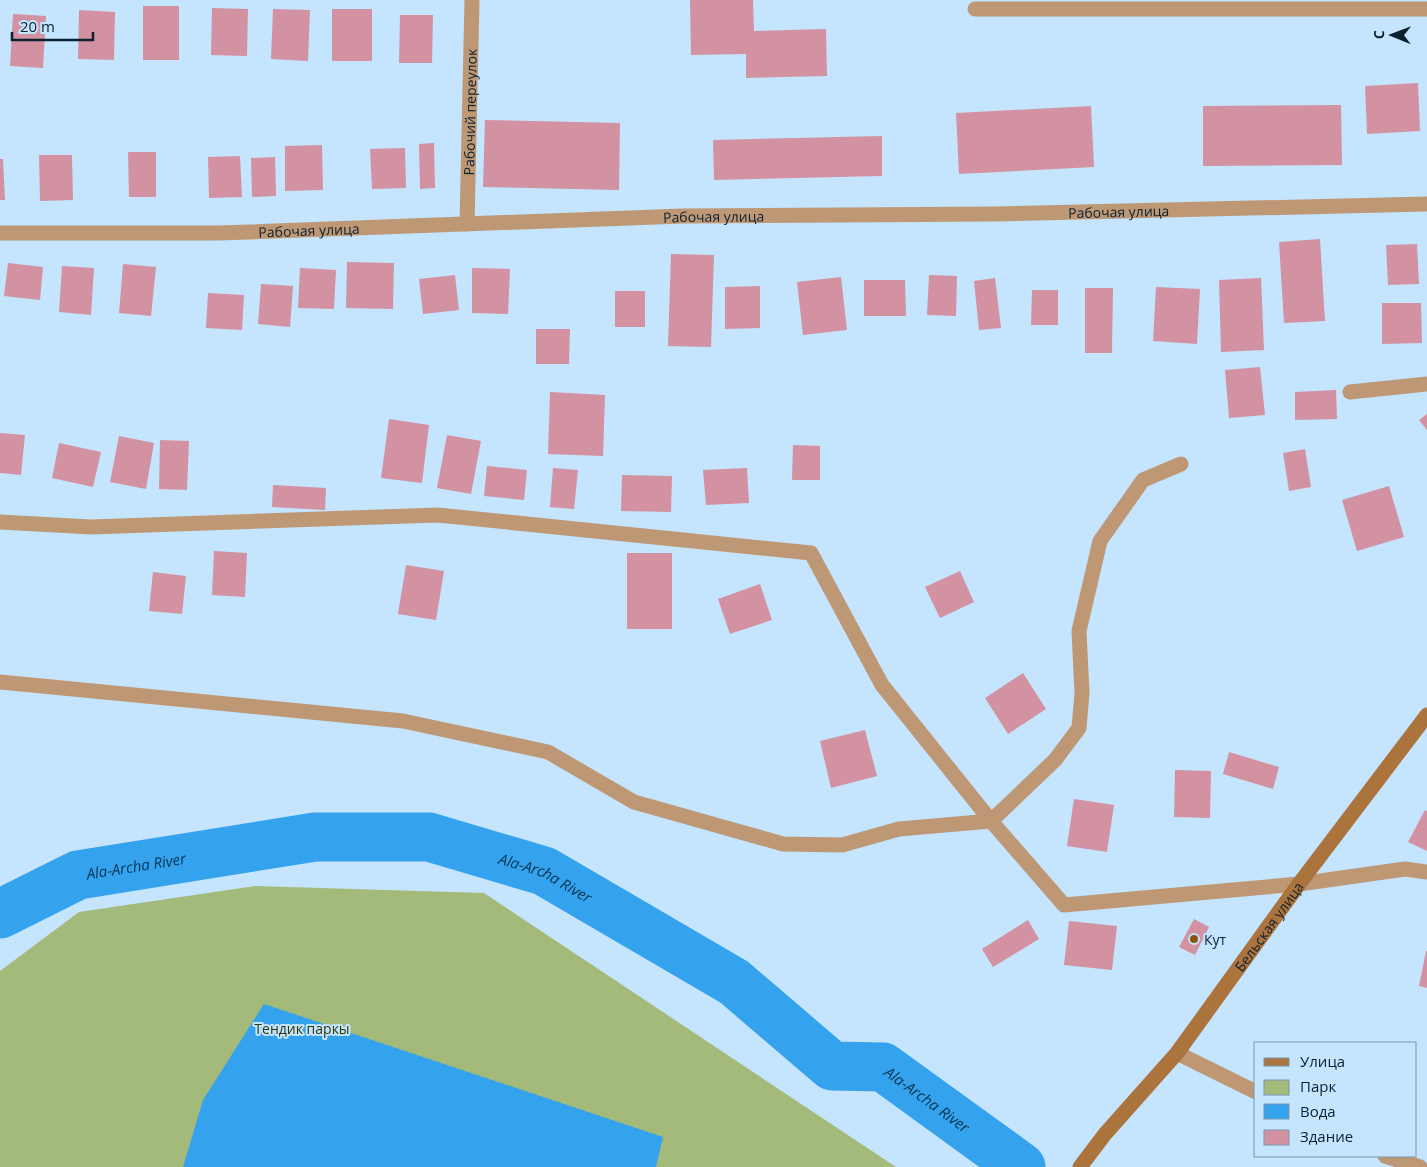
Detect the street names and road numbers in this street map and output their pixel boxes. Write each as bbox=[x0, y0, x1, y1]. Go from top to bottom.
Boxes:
street label: Рабочий переулок bbox=[459, 48, 480, 176]
street label: Рабочая улица bbox=[1068, 200, 1169, 222]
street label: Рабочая улица bbox=[663, 206, 764, 226]
street label: Рабочая улица bbox=[258, 218, 360, 241]
street label: Бельская улица bbox=[1230, 878, 1307, 975]

